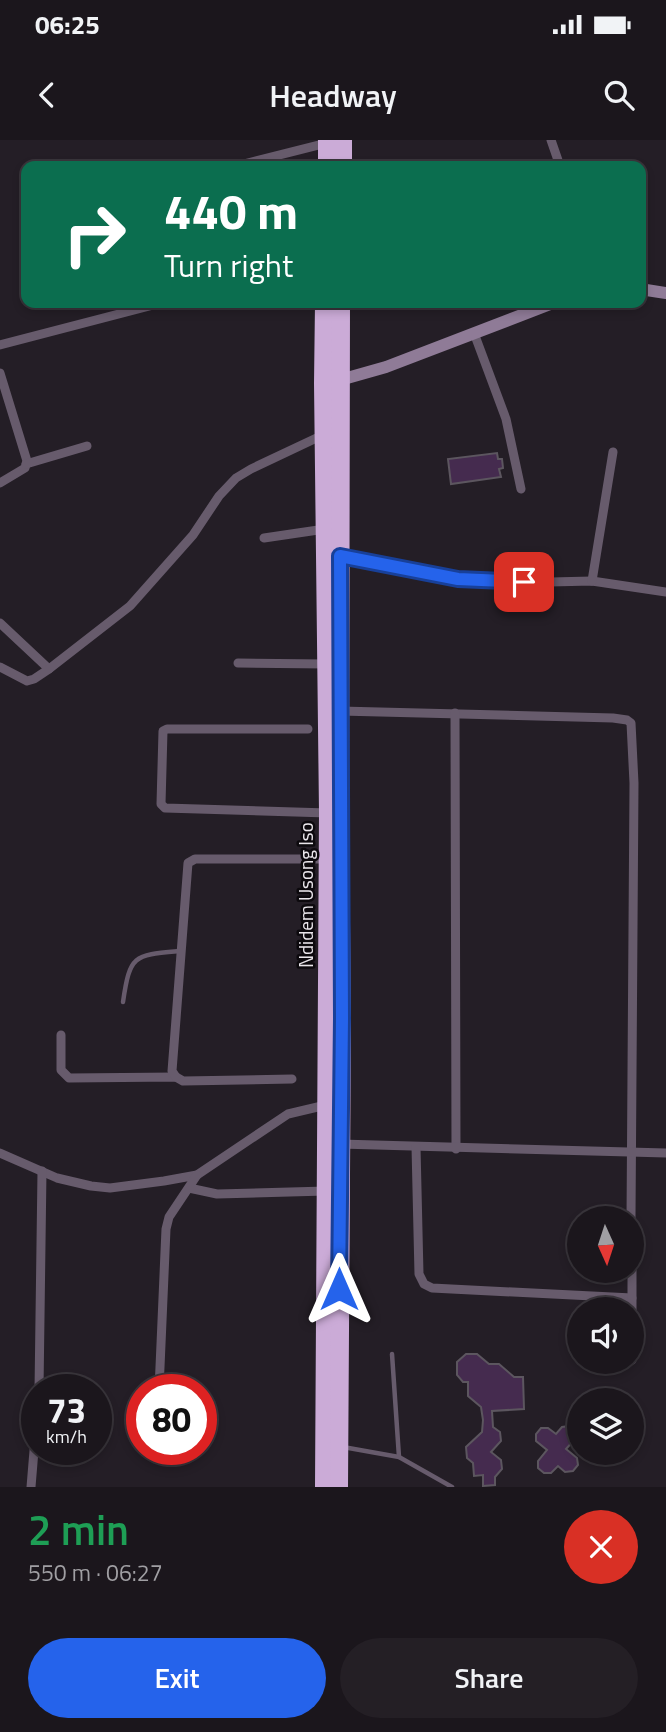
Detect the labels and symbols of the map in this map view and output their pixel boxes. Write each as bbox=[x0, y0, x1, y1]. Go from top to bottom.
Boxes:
pin bbox=[494, 552, 554, 612]
street label: Ndidem Usong Iso bbox=[291, 822, 320, 968]
north arrow bbox=[567, 1206, 644, 1283]
position arrow bbox=[302, 1252, 376, 1326]
speed limit sign: 80 bbox=[126, 1374, 217, 1465]

